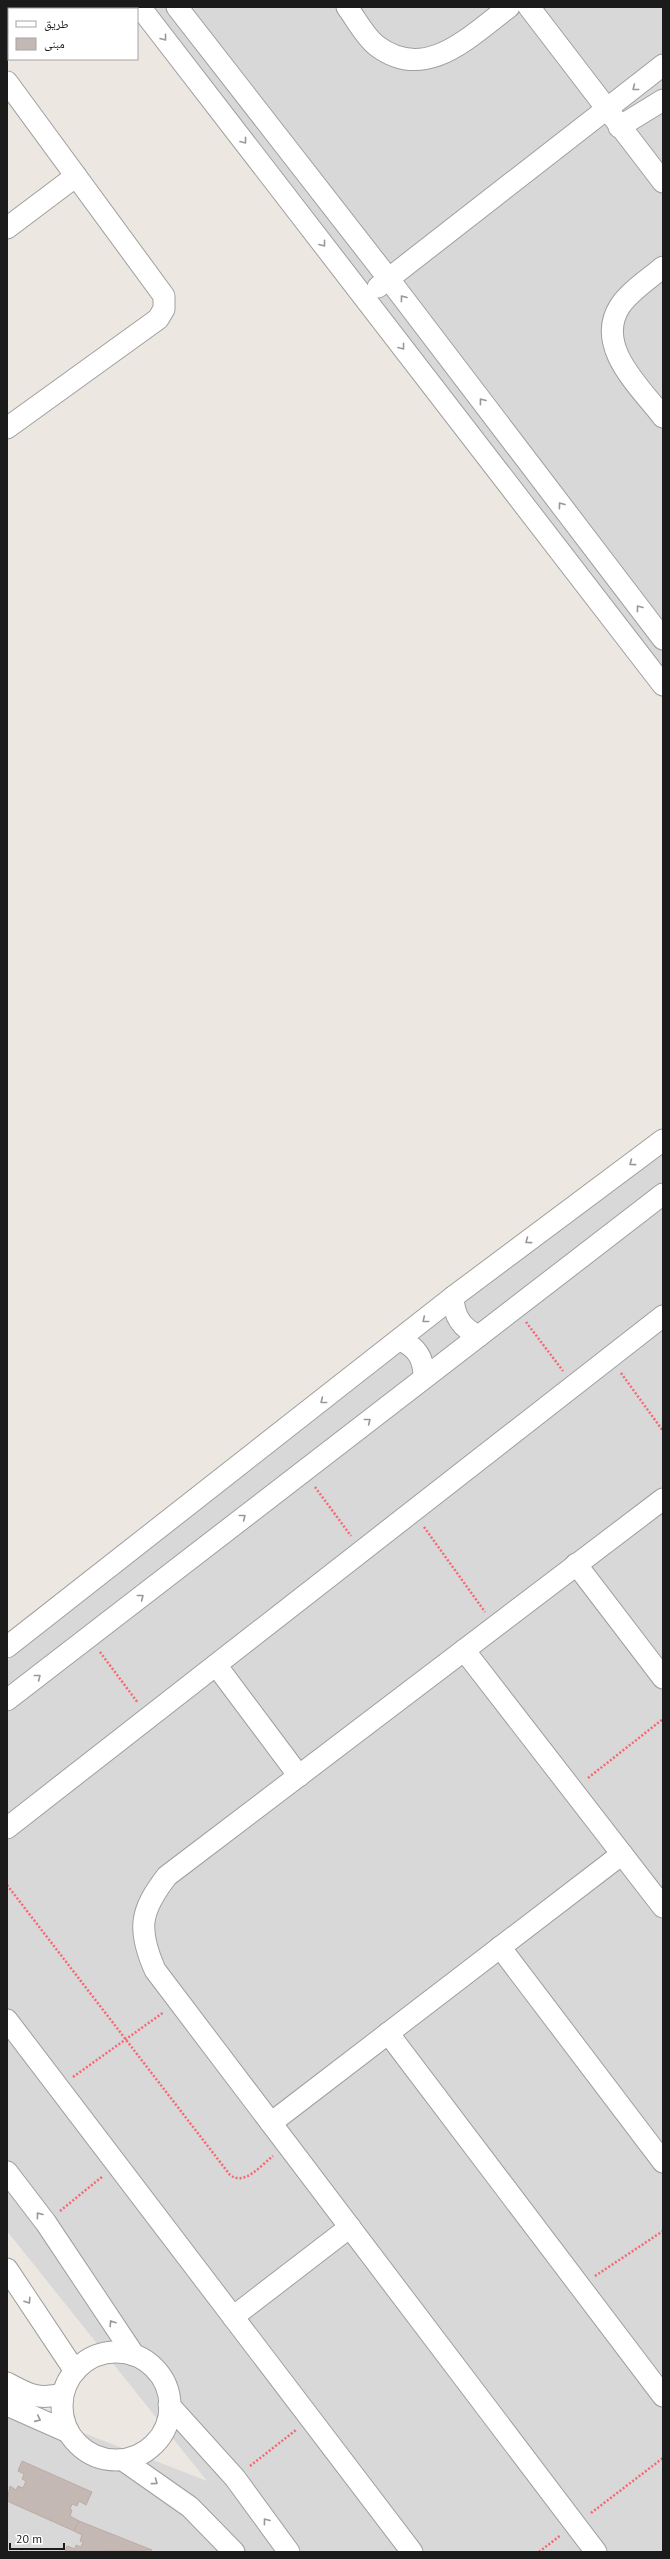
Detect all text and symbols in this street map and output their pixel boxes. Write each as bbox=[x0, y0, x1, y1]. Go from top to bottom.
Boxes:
legend bbox=[8, 8, 138, 60]
text: طريق bbox=[44, 16, 69, 31]
one-way arrow bbox=[159, 33, 166, 40]
text: مبنى bbox=[44, 36, 65, 51]
one-way arrow bbox=[632, 83, 639, 90]
one-way arrow bbox=[239, 136, 246, 143]
one-way arrow bbox=[318, 239, 325, 246]
one-way arrow bbox=[401, 295, 408, 302]
one-way arrow bbox=[398, 342, 405, 349]
one-way arrow bbox=[480, 399, 487, 406]
one-way arrow bbox=[558, 502, 565, 509]
one-way arrow bbox=[637, 605, 644, 612]
one-way arrow bbox=[629, 1158, 636, 1166]
one-way arrow bbox=[525, 1236, 532, 1244]
one-way arrow bbox=[422, 1316, 429, 1323]
one-way arrow bbox=[320, 1396, 327, 1403]
one-way arrow bbox=[364, 1418, 371, 1425]
one-way arrow bbox=[239, 1515, 246, 1522]
one-way arrow bbox=[136, 1595, 143, 1602]
one-way arrow bbox=[33, 1674, 40, 1681]
one-way arrow bbox=[37, 2212, 44, 2219]
one-way arrow bbox=[24, 2297, 31, 2304]
one-way arrow bbox=[109, 2320, 117, 2327]
one-way arrow bbox=[34, 2414, 41, 2422]
one-way arrow bbox=[151, 2477, 158, 2485]
one-way arrow bbox=[264, 2518, 271, 2525]
scale bar bbox=[10, 2525, 64, 2551]
text: 20 m bbox=[16, 2531, 42, 2546]

